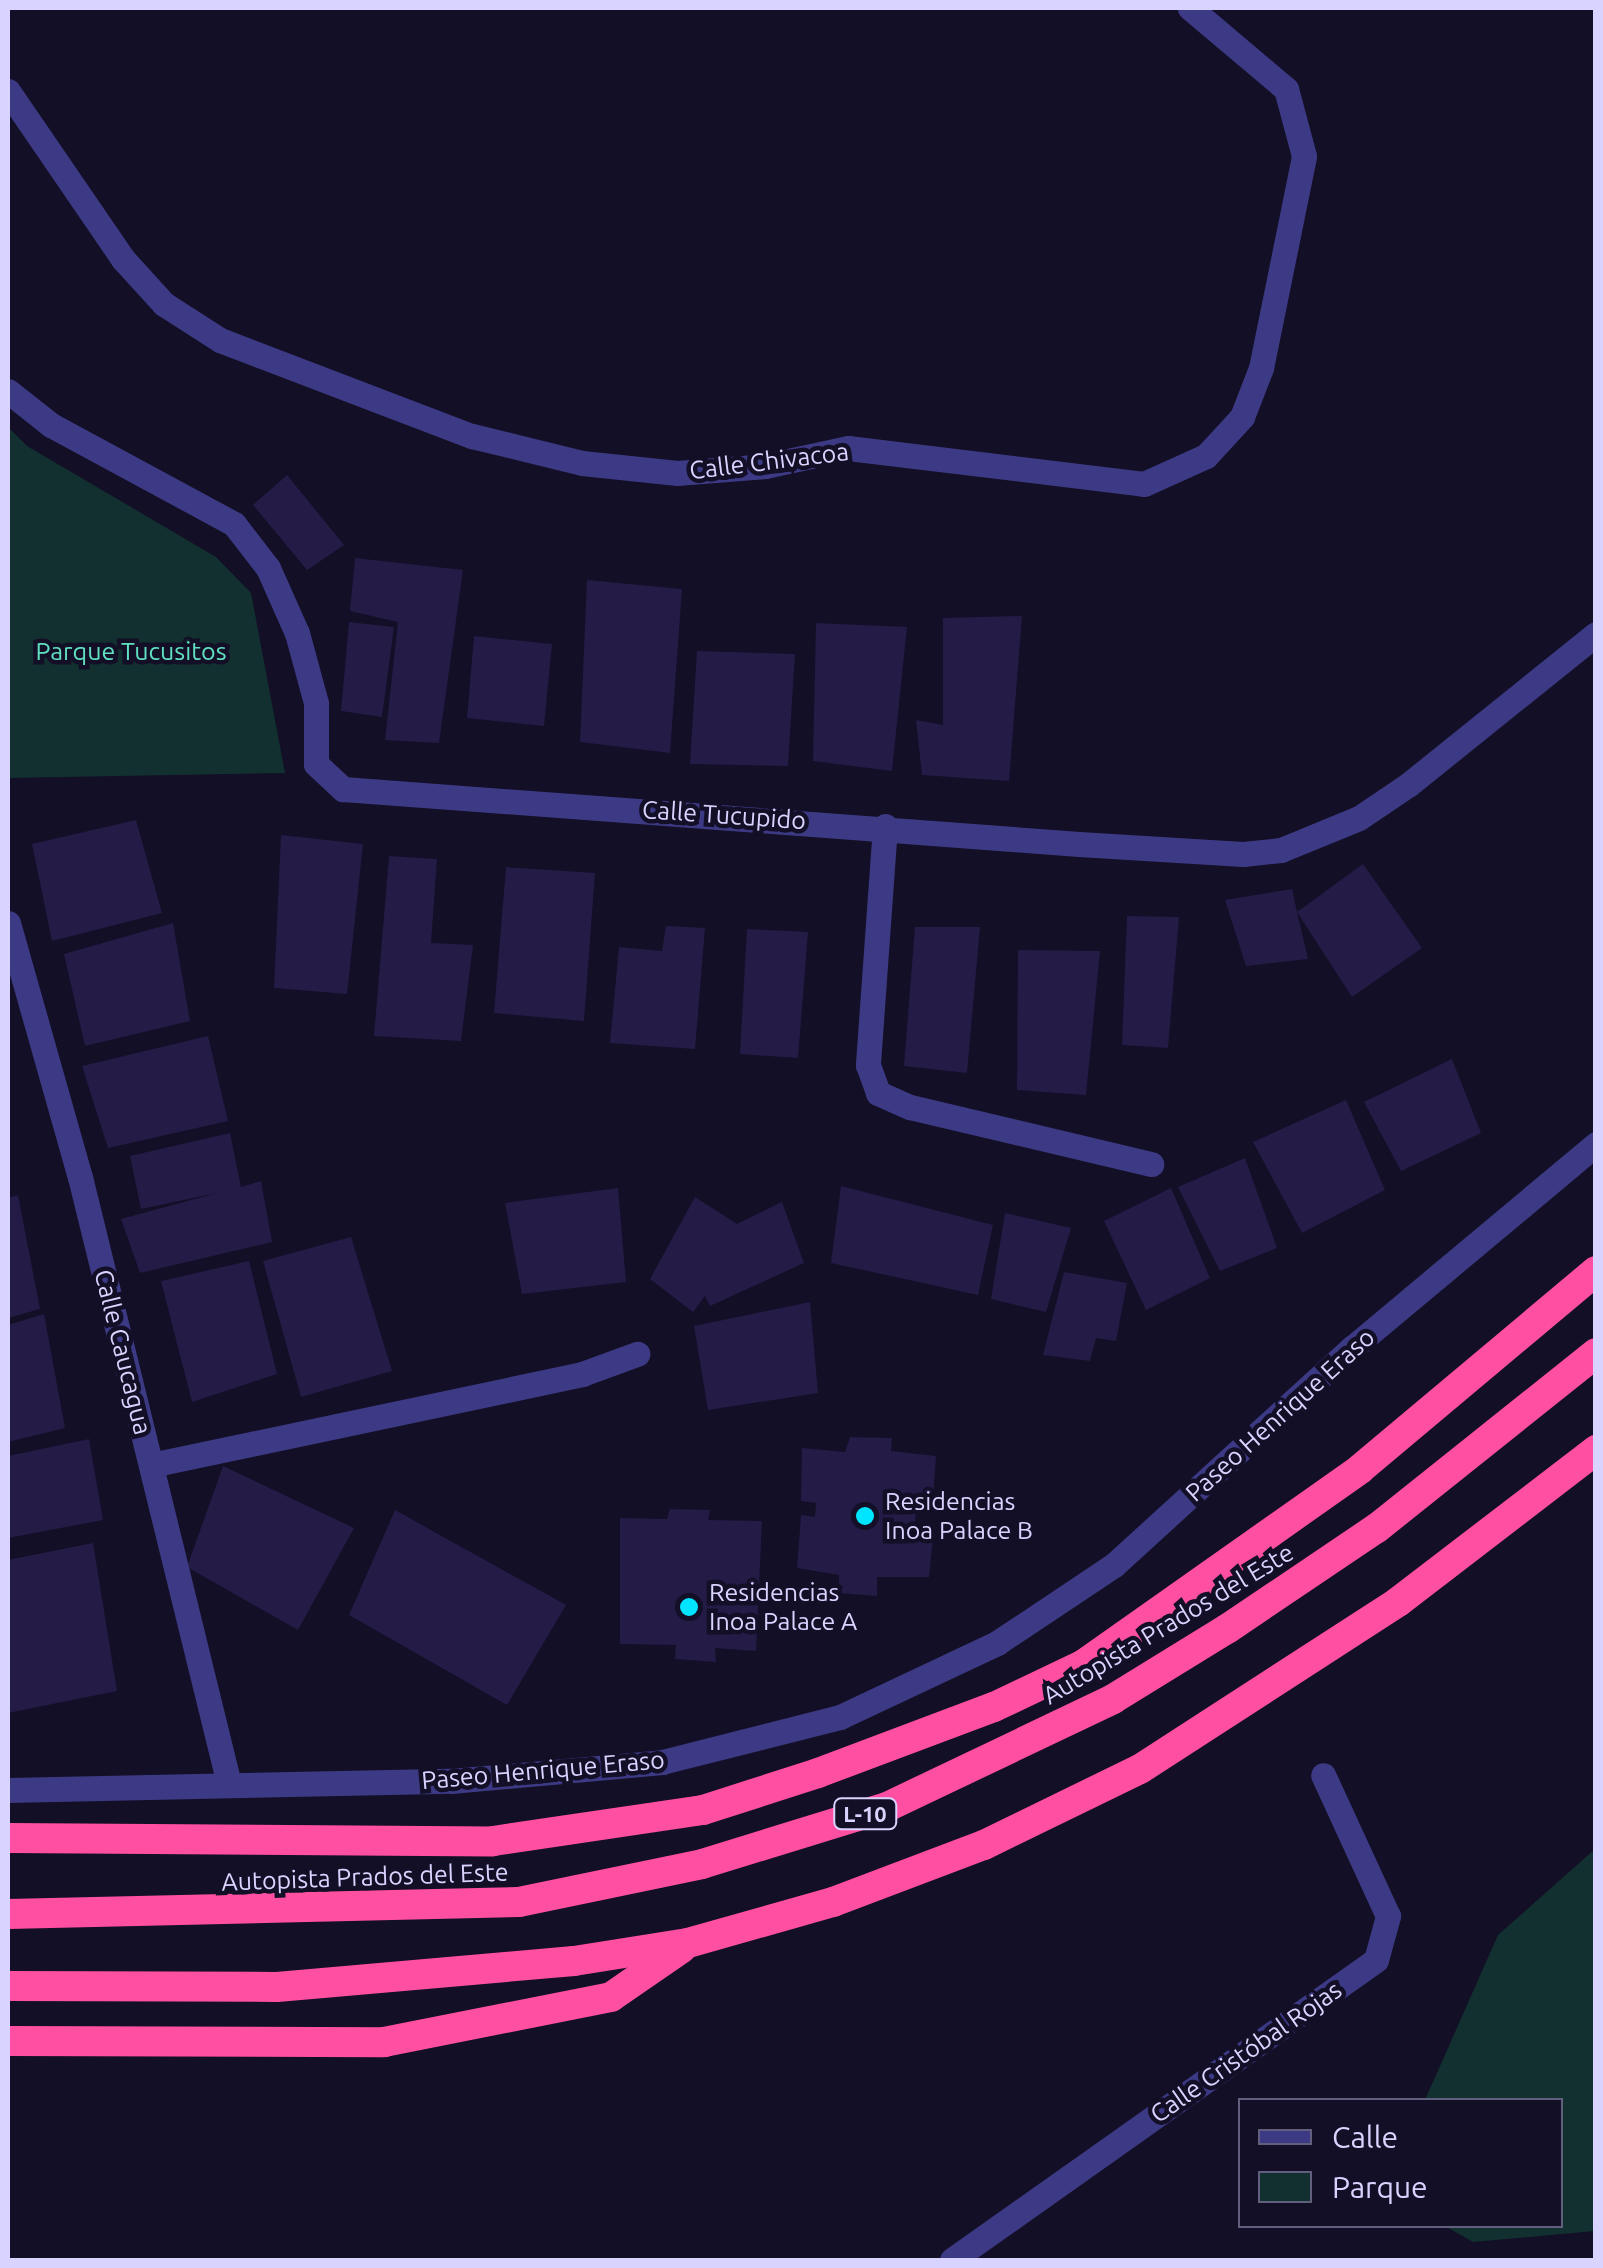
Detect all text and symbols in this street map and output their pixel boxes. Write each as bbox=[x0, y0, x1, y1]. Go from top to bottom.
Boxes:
street label: Calle Chivacoa bbox=[688, 436, 850, 486]
park label: Parque Tucusitos bbox=[36, 636, 226, 666]
street label: Calle Tucupido bbox=[641, 794, 807, 836]
street label: Calle Caucagua bbox=[88, 1266, 158, 1438]
street label: Paseo Henrique Eraso bbox=[1179, 1322, 1381, 1508]
place label: Residencias Inoa Palace B bbox=[885, 1487, 1033, 1546]
marker: Residencias Inoa Palace B bbox=[854, 1505, 876, 1527]
street label: Autopista Prados del Este bbox=[1037, 1537, 1299, 1711]
place label: Residencias Inoa Palace A bbox=[709, 1578, 857, 1637]
marker: Residencias Inoa Palace A bbox=[678, 1596, 700, 1618]
street label: Paseo Henrique Eraso bbox=[420, 1744, 666, 1796]
road number: L-10 bbox=[832, 1797, 898, 1831]
street label: Autopista Prados del Este bbox=[221, 1857, 509, 1897]
street label: Calle Cristóbal Rojas bbox=[1145, 1975, 1347, 2129]
legend bbox=[1238, 2098, 1563, 2228]
text: Calle bbox=[1332, 2120, 1398, 2154]
text: Parque bbox=[1332, 2170, 1428, 2204]

